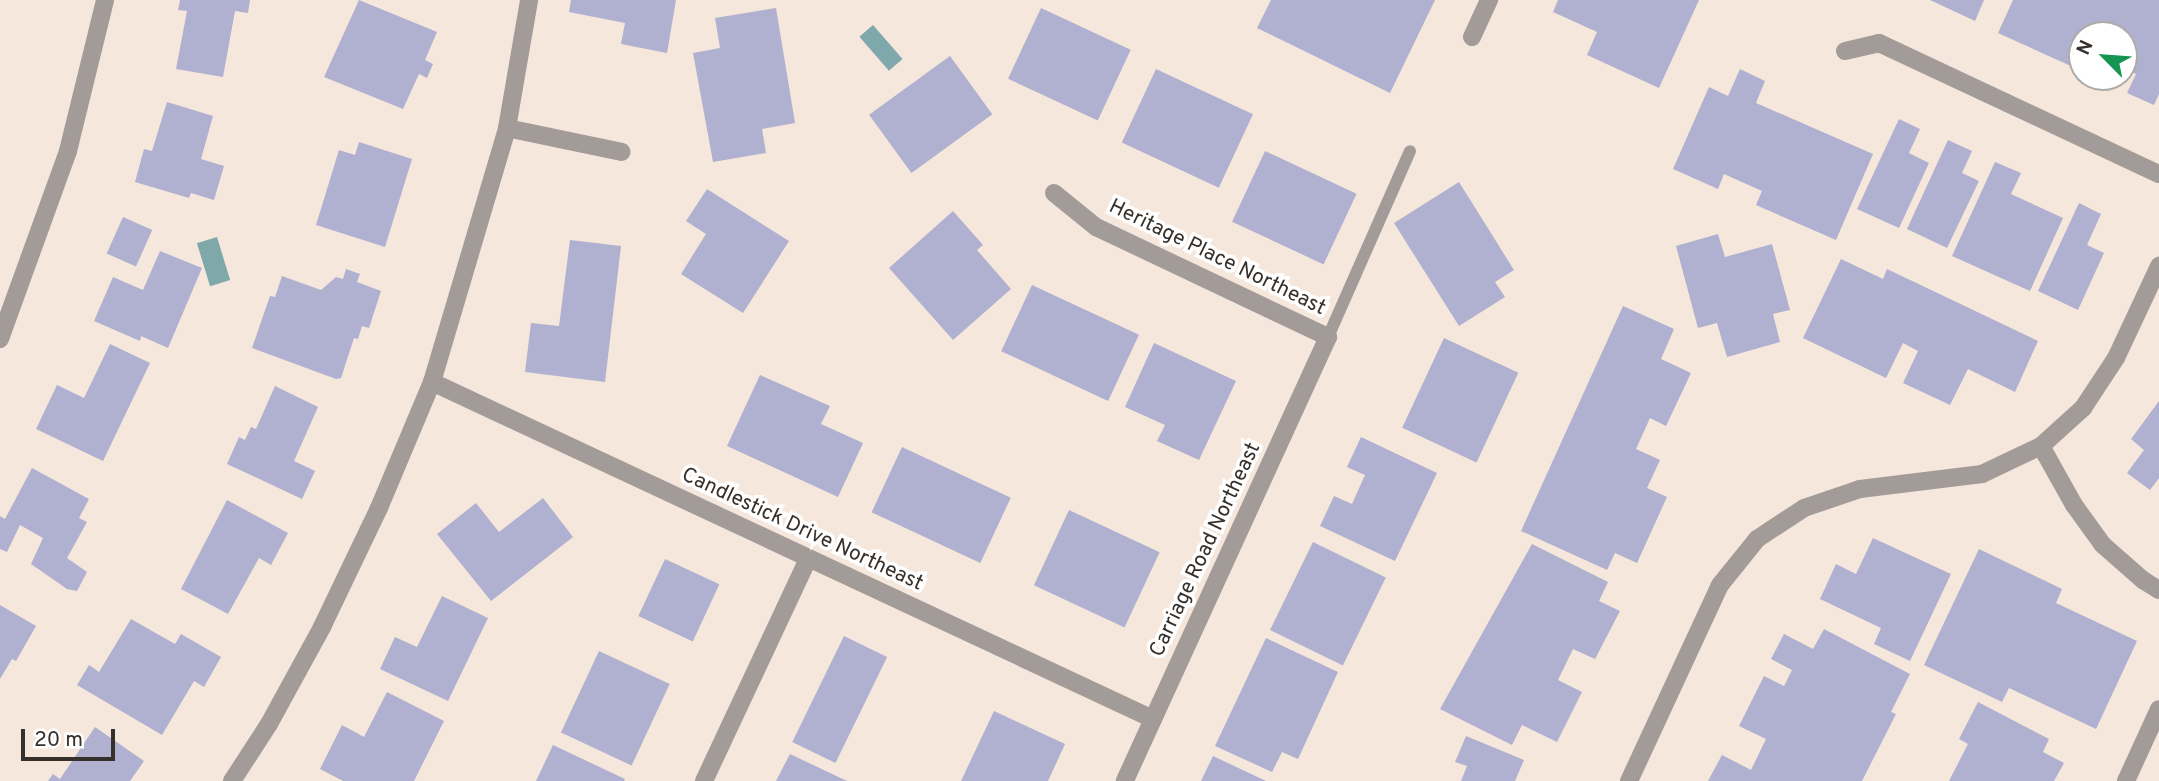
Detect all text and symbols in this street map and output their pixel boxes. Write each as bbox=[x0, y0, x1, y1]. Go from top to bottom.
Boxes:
north arrow bbox=[2068, 21, 2138, 91]
text: N bbox=[2072, 37, 2100, 59]
street label: Heritage Place Northeast bbox=[1104, 194, 1330, 322]
street label: Carriage Road Northeast bbox=[1145, 439, 1267, 661]
street label: Candlestick Drive Northeast bbox=[677, 463, 927, 597]
scale bar bbox=[24, 714, 119, 758]
text: 20 m bbox=[34, 727, 83, 754]

